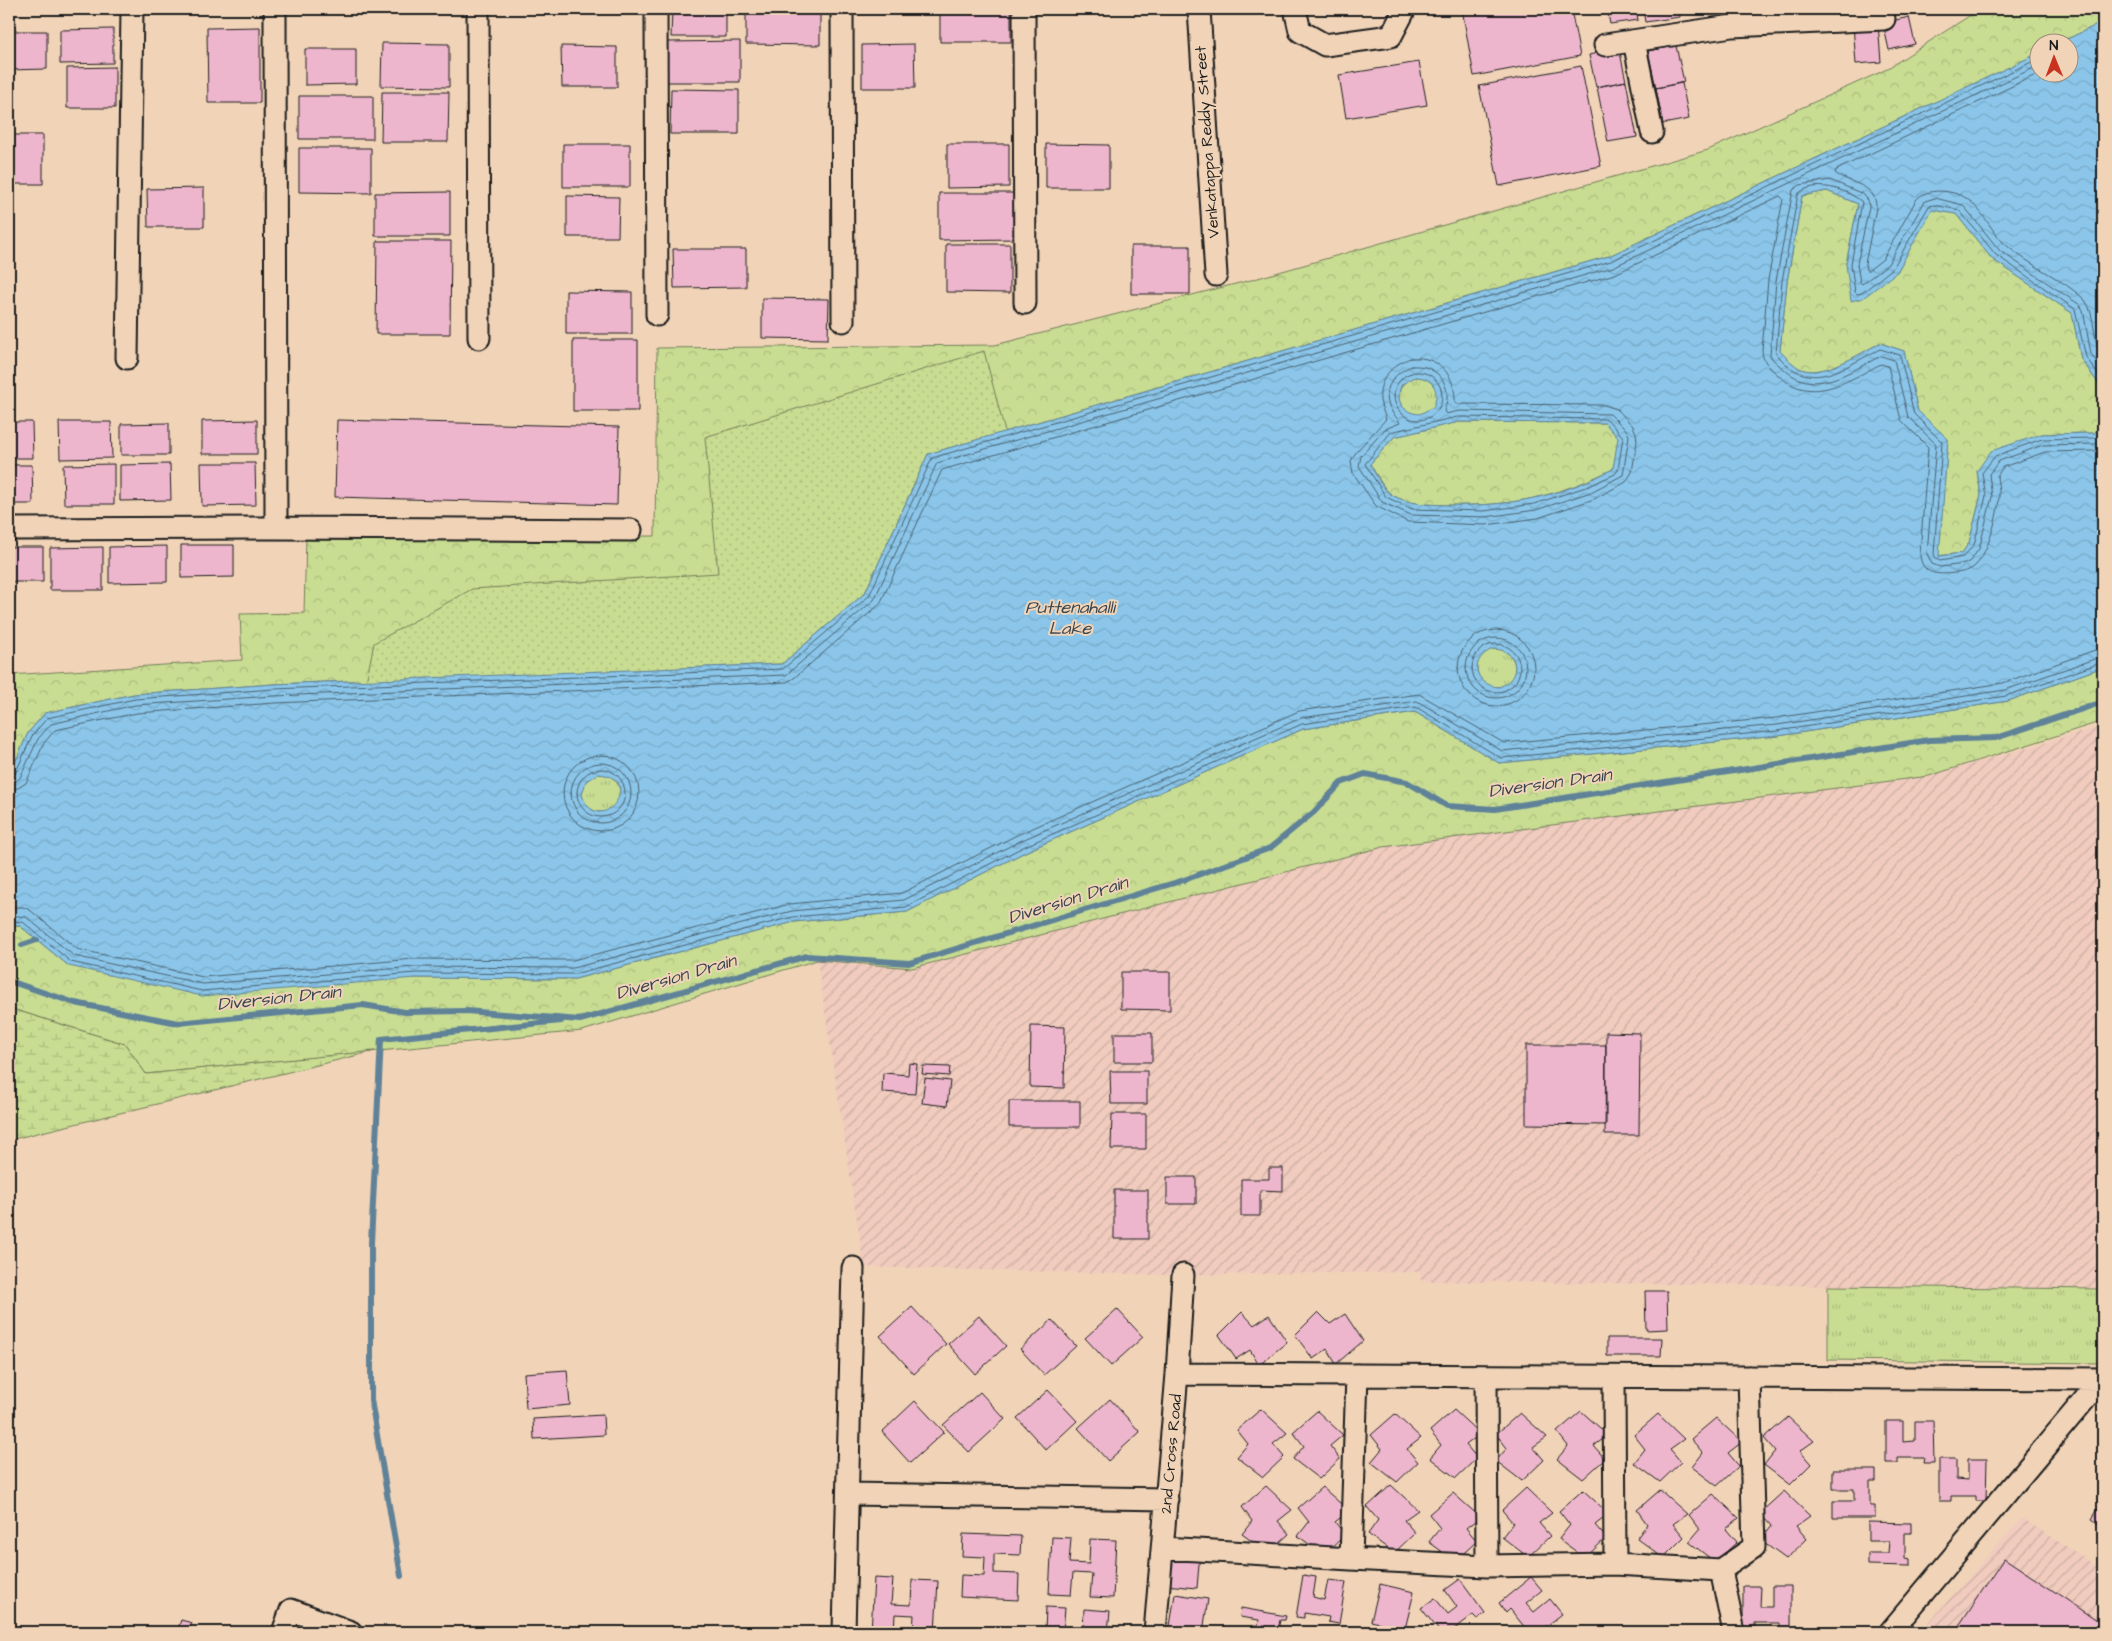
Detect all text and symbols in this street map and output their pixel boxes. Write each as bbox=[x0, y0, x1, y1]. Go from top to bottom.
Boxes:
north arrow bbox=[2030, 32, 2080, 82]
text: N bbox=[2049, 36, 2059, 56]
street label: Venkatappa Reddy Street bbox=[1189, 45, 1226, 239]
water label: Puttenahalli Lake bbox=[1025, 595, 1117, 641]
water label: Diversion Drain bbox=[1487, 762, 1615, 804]
water label: Diversion Drain bbox=[1005, 869, 1133, 930]
water label: Diversion Drain bbox=[613, 947, 741, 1006]
water label: Diversion Drain bbox=[216, 979, 344, 1017]
street label: 2nd Cross Road bbox=[1155, 1393, 1187, 1515]

